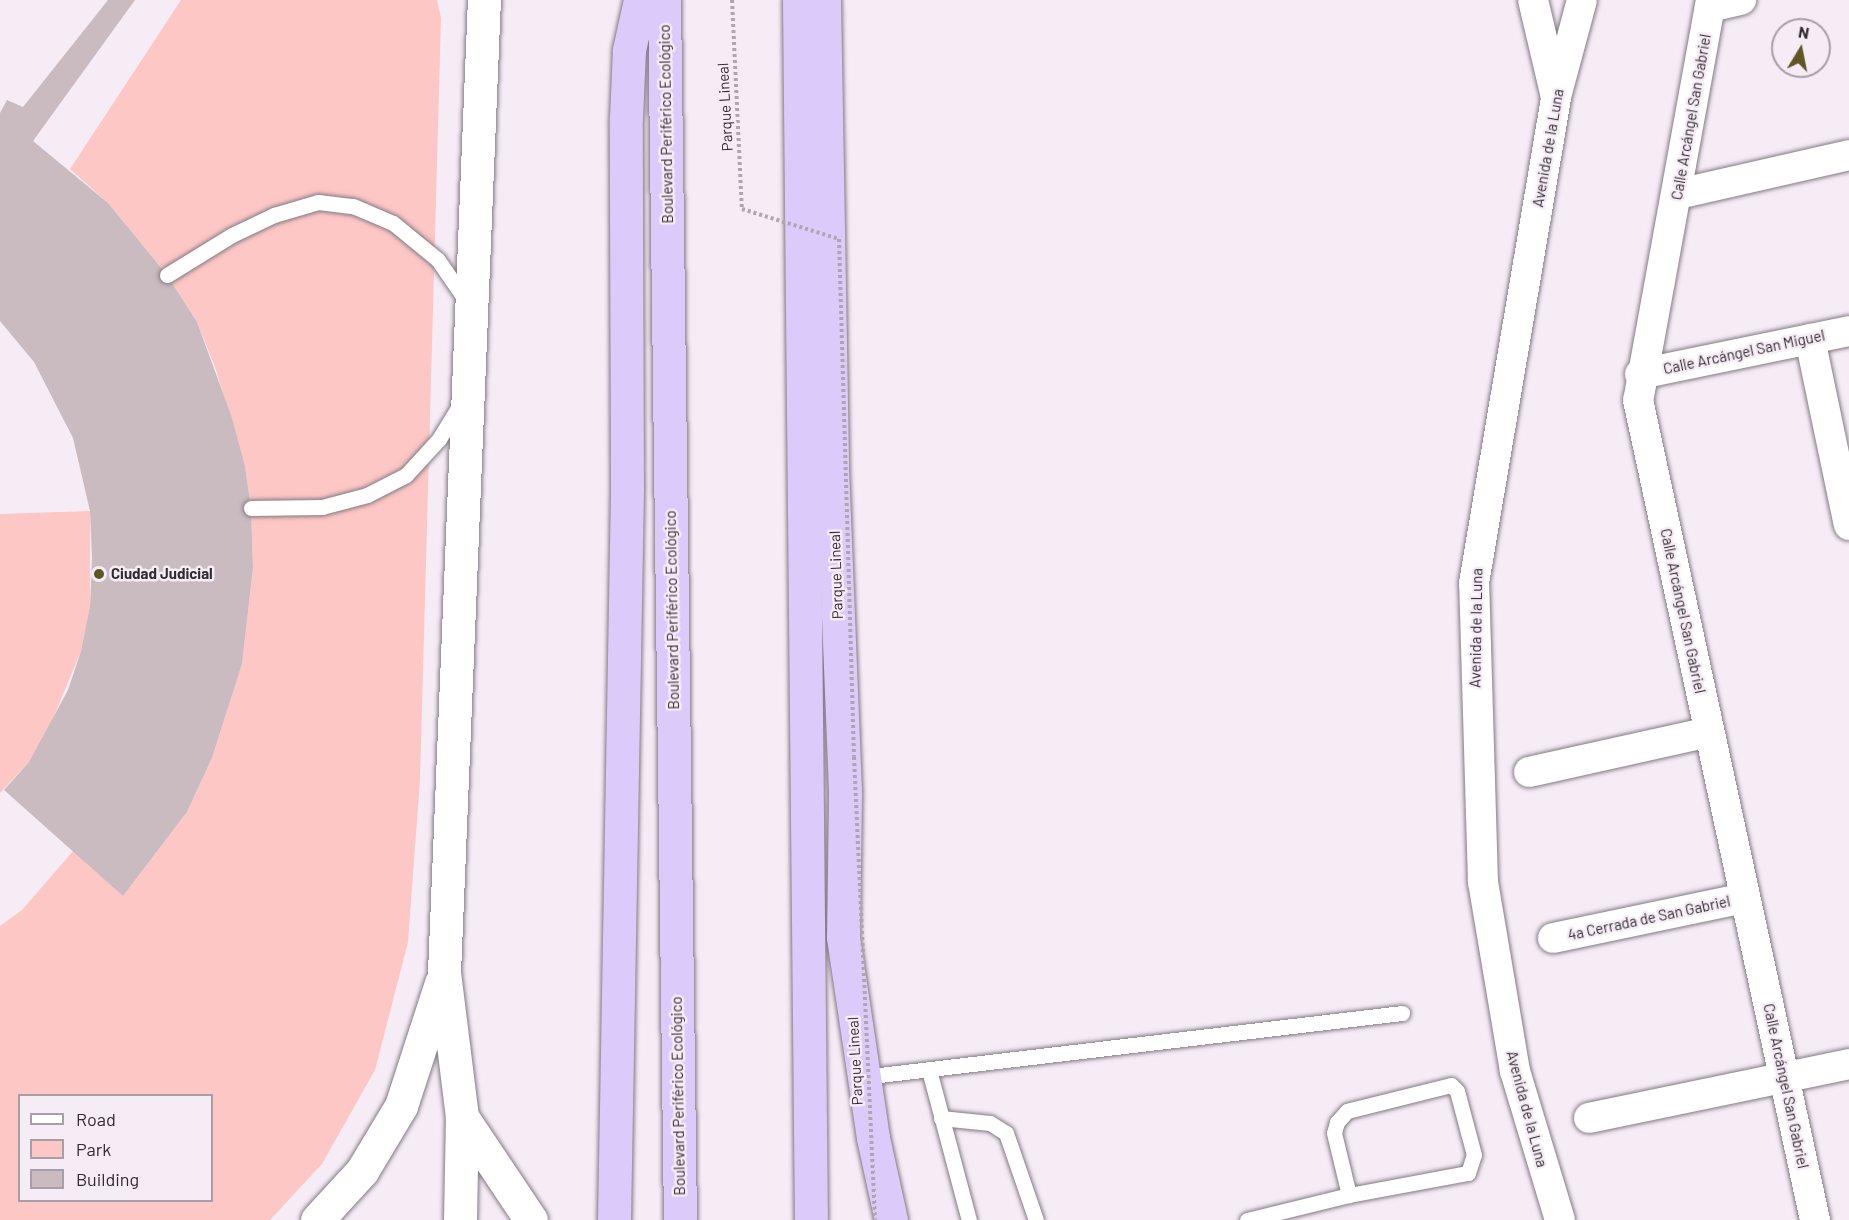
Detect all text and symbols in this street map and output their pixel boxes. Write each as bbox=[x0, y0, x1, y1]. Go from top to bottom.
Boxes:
north arrow bbox=[1771, 18, 1831, 78]
text: N bbox=[1797, 21, 1811, 42]
street label: Boulevard Periférico Ecológico bbox=[655, 24, 677, 224]
street label: Calle Arcángel San Gabriel bbox=[1668, 33, 1714, 201]
street label: Parque Lineal bbox=[714, 62, 736, 152]
street label: Avenida de la Luna bbox=[1529, 87, 1567, 209]
street label: Calle Arcángel San Miguel bbox=[1662, 326, 1826, 378]
street label: Boulevard Periférico Ecológico bbox=[661, 510, 683, 710]
street label: Calle Arcángel San Gabriel bbox=[1657, 527, 1709, 695]
street label: Parque Lineal bbox=[825, 530, 847, 620]
place label: Ciudad Judicial bbox=[111, 565, 213, 583]
marker: Ciudad Judicial bbox=[92, 567, 106, 581]
street label: Avenida de la Luna bbox=[1466, 568, 1486, 688]
street label: 4a Cerrada de San Gabriel bbox=[1566, 892, 1732, 944]
street label: Boulevard Periférico Ecológico bbox=[667, 996, 689, 1196]
street label: Calle Arcángel San Gabriel bbox=[1760, 1002, 1812, 1170]
street label: Parque Lineal bbox=[844, 1016, 866, 1106]
street label: Avenida de la Luna bbox=[1503, 1049, 1551, 1169]
legend bbox=[18, 1094, 213, 1202]
text: Road bbox=[76, 1108, 116, 1130]
text: Park bbox=[76, 1138, 111, 1160]
text: Building bbox=[76, 1168, 139, 1190]

